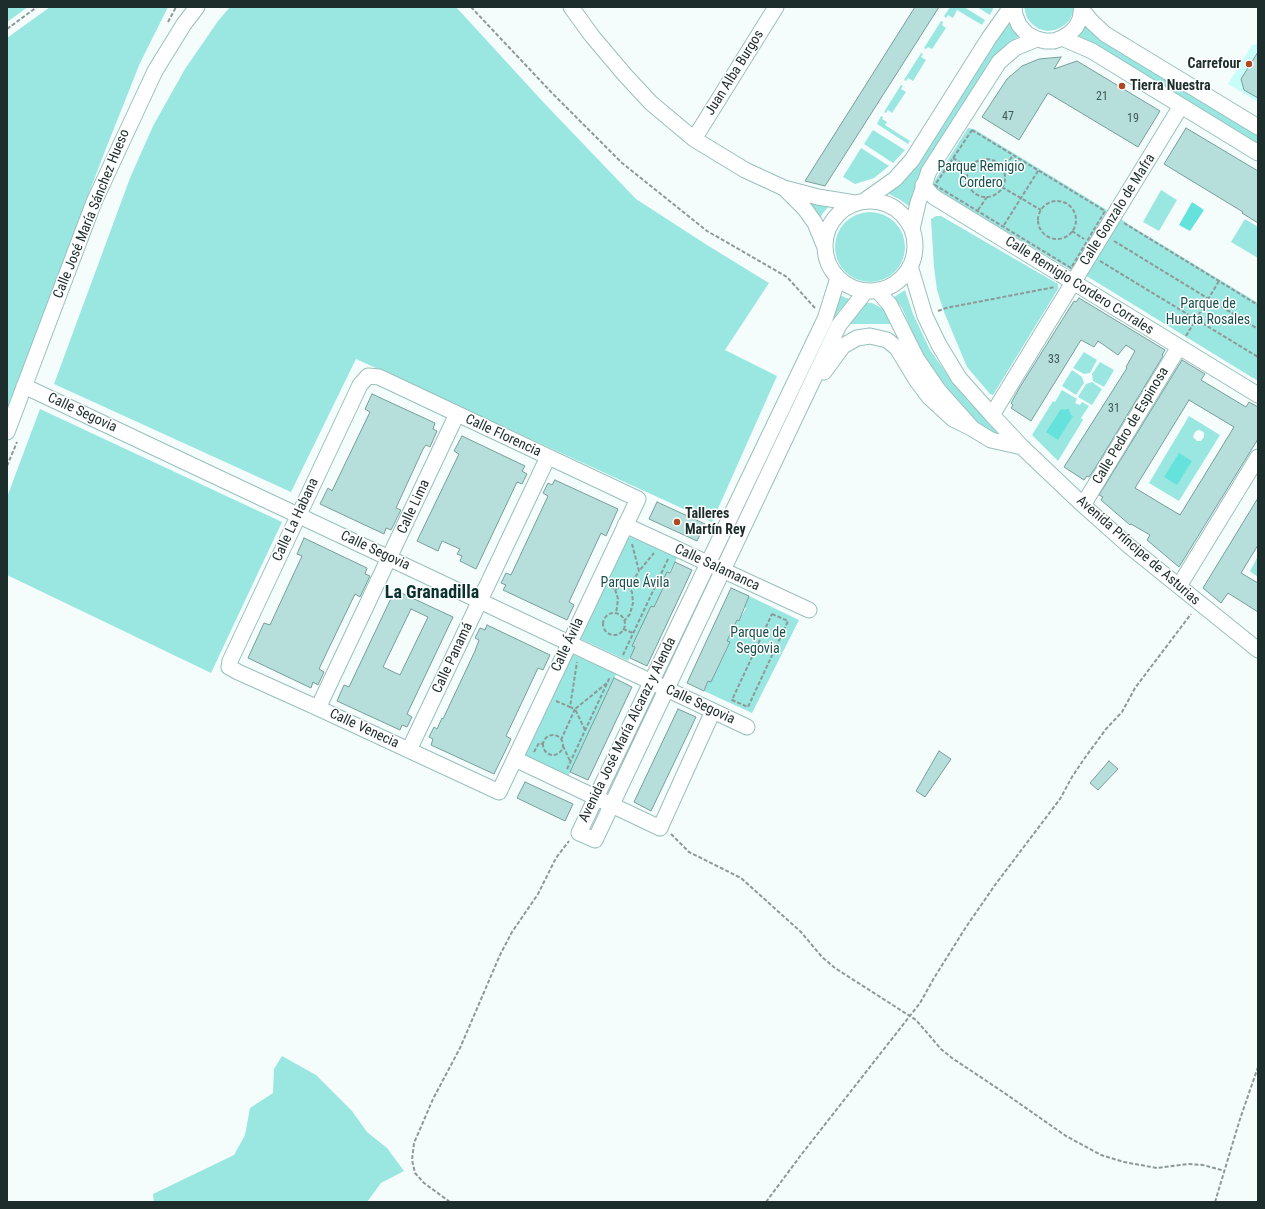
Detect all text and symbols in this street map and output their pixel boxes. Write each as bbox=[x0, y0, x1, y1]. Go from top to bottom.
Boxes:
street label: Juan Alba Burgos bbox=[702, 27, 768, 119]
place label: Carrefour bbox=[1188, 56, 1241, 72]
marker: Carrefour bbox=[1244, 59, 1254, 69]
place label: Tierra Nuestra bbox=[1130, 78, 1211, 94]
marker: Tierra Nuestra bbox=[1117, 81, 1127, 91]
house number: 21 bbox=[1096, 90, 1108, 104]
house number: 47 bbox=[1002, 110, 1014, 124]
house number: 19 bbox=[1127, 112, 1139, 126]
street label: Calle José María Sánchez Hueso bbox=[50, 127, 134, 301]
street label: Calle Gonzalo de Mafra bbox=[1077, 151, 1159, 269]
park label: Parque Remigio Cordero bbox=[938, 159, 1024, 192]
street label: Calle Remigio Cordero Corrales bbox=[1002, 233, 1156, 339]
park label: Parque de Huerta Rosales bbox=[1166, 296, 1250, 328]
house number: 33 bbox=[1048, 353, 1060, 367]
street label: Calle Pedro de Espinosa bbox=[1089, 364, 1173, 488]
street label: Calle Segovia bbox=[45, 390, 119, 436]
house number: 31 bbox=[1108, 402, 1120, 416]
street label: Calle Florencia bbox=[462, 411, 544, 461]
street label: Calle La Habana bbox=[269, 476, 323, 564]
street label: Calle Lima bbox=[394, 477, 434, 537]
street label: Avenida Príncipe de Asturias bbox=[1073, 493, 1203, 609]
place label: Talleres Martín Rey bbox=[685, 506, 746, 538]
marker: Talleres Martín Rey bbox=[672, 517, 682, 527]
street label: Calle Segovia bbox=[338, 528, 412, 574]
street label: Calle Salamanca bbox=[672, 541, 762, 595]
park label: Parque Ávila bbox=[601, 575, 669, 591]
district label: La Granadilla bbox=[385, 582, 479, 604]
street label: Calle Ávila bbox=[548, 615, 588, 675]
street label: Calle Panamá bbox=[429, 620, 477, 696]
park label: Parque de Segovia bbox=[730, 625, 786, 658]
street label: Avenida José María Alcaraz y Alenda bbox=[576, 635, 680, 825]
street label: Calle Segovia bbox=[663, 682, 737, 728]
street label: Calle Venecia bbox=[327, 706, 401, 752]

